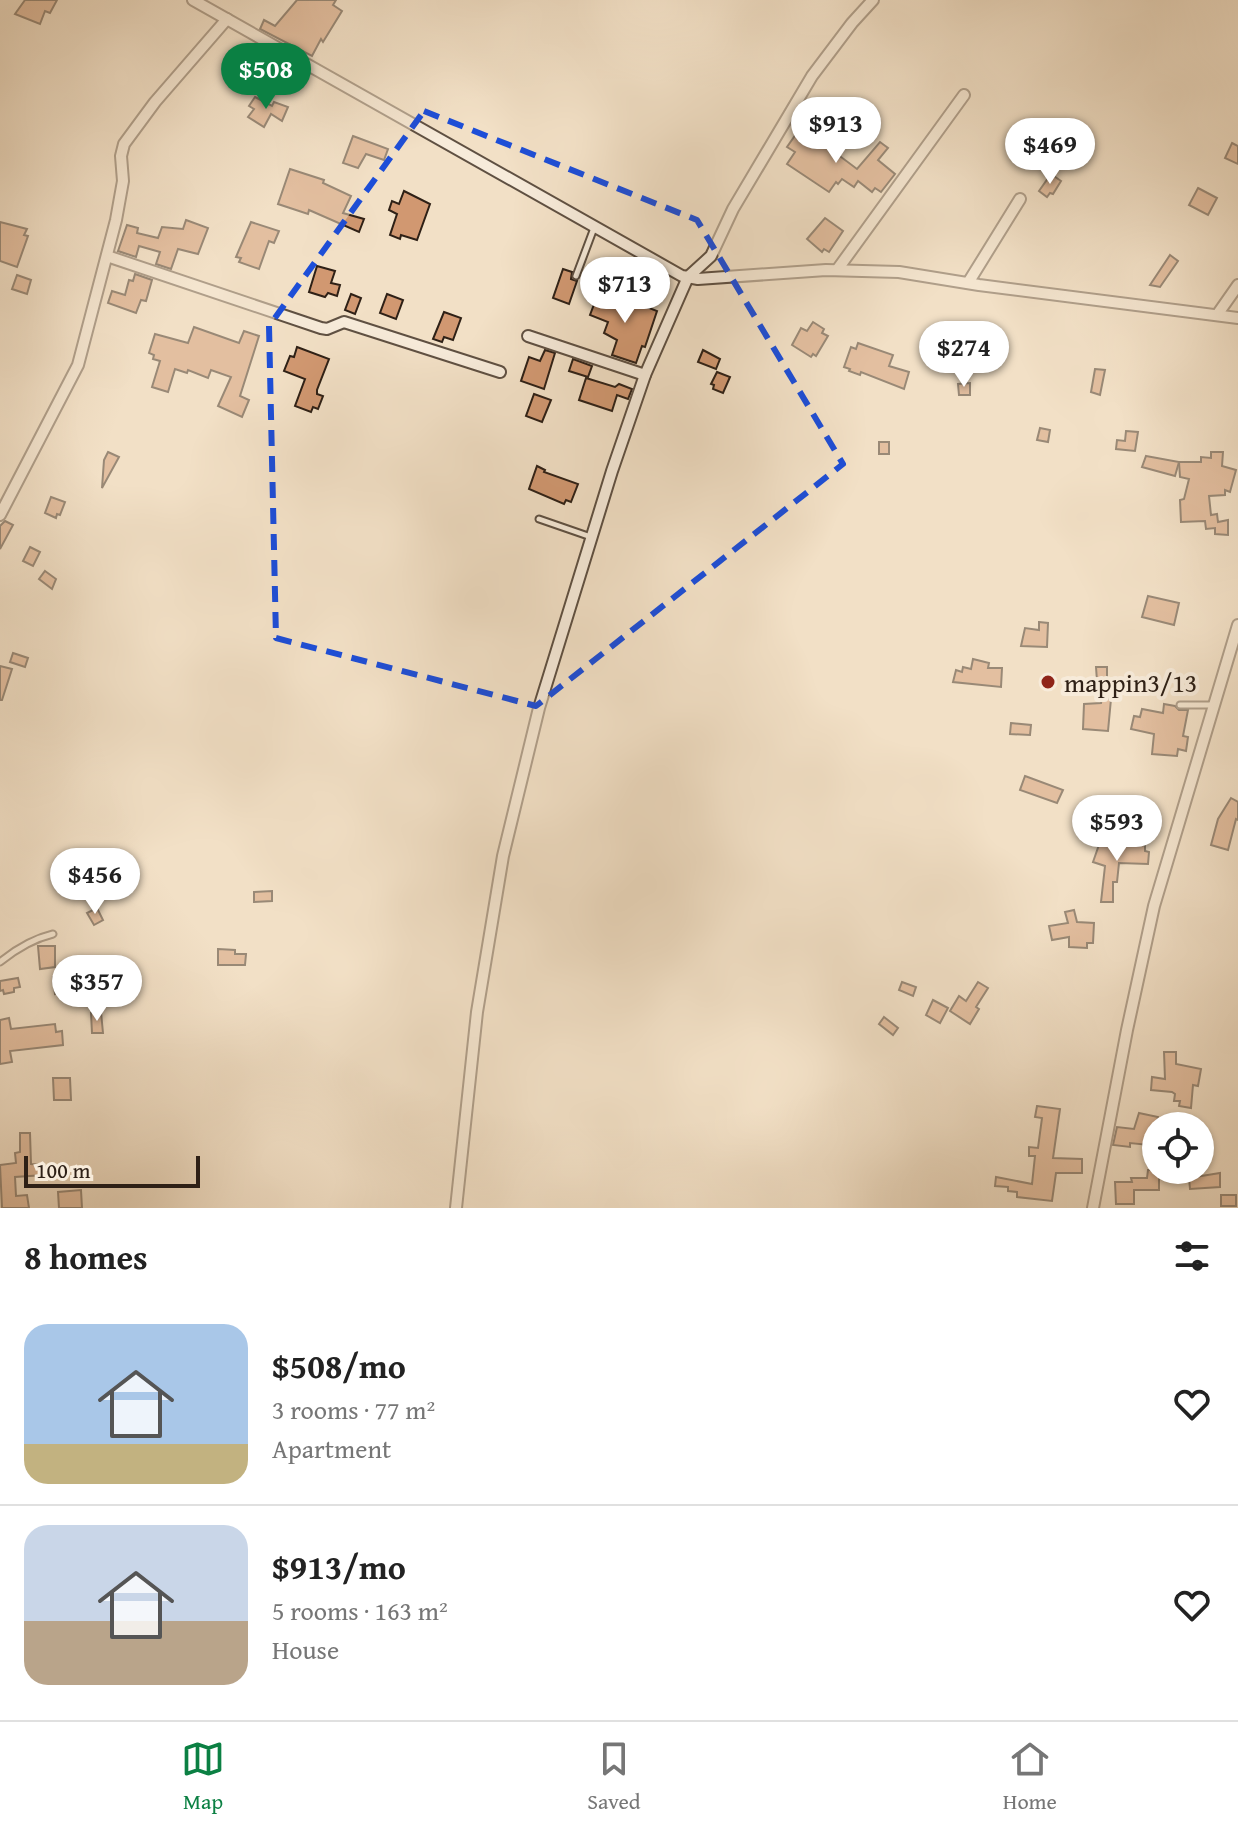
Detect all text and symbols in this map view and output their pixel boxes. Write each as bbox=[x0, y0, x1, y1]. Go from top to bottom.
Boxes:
pin: $508 bbox=[219, 43, 313, 111]
text: $508 bbox=[239, 49, 293, 88]
pin: $913 bbox=[789, 97, 883, 165]
text: $913 bbox=[809, 103, 863, 142]
pin: $469 bbox=[1003, 118, 1097, 186]
text: $469 bbox=[1023, 124, 1077, 163]
pin: $713 bbox=[578, 257, 672, 325]
text: $713 bbox=[598, 263, 652, 302]
pin: $274 bbox=[917, 321, 1011, 389]
text: $274 bbox=[937, 327, 991, 366]
place label: mappin3/13 bbox=[1064, 663, 1197, 702]
marker: mappin3/13 bbox=[1039, 673, 1057, 691]
pin: $593 bbox=[1070, 795, 1164, 863]
text: $593 bbox=[1090, 801, 1144, 840]
pin: $456 bbox=[48, 848, 142, 916]
text: $456 bbox=[68, 854, 122, 893]
pin: $357 bbox=[50, 955, 144, 1023]
text: $357 bbox=[70, 961, 124, 1000]
map controls bbox=[1142, 1112, 1214, 1184]
button: locate bbox=[1142, 1112, 1214, 1184]
scale bar bbox=[24, 1152, 200, 1188]
text: 100 m bbox=[36, 1154, 91, 1186]
text: 8 homes bbox=[24, 1232, 148, 1281]
icon: filters bbox=[1170, 1234, 1214, 1278]
text: $508/mo bbox=[272, 1341, 406, 1390]
icon: home bbox=[88, 1356, 184, 1452]
icon: heart bbox=[1170, 1382, 1214, 1426]
text: 3 rooms · 77 m² bbox=[272, 1390, 435, 1429]
text: Apartment bbox=[272, 1429, 391, 1468]
text: $913/mo bbox=[272, 1542, 406, 1591]
icon: home bbox=[88, 1557, 184, 1653]
icon: heart bbox=[1170, 1583, 1214, 1627]
text: 5 rooms · 163 m² bbox=[272, 1591, 448, 1630]
text: House bbox=[272, 1630, 339, 1669]
tab: Map bbox=[181, 1737, 225, 1817]
tab: Saved bbox=[587, 1737, 641, 1817]
tab: Home bbox=[1003, 1737, 1057, 1817]

